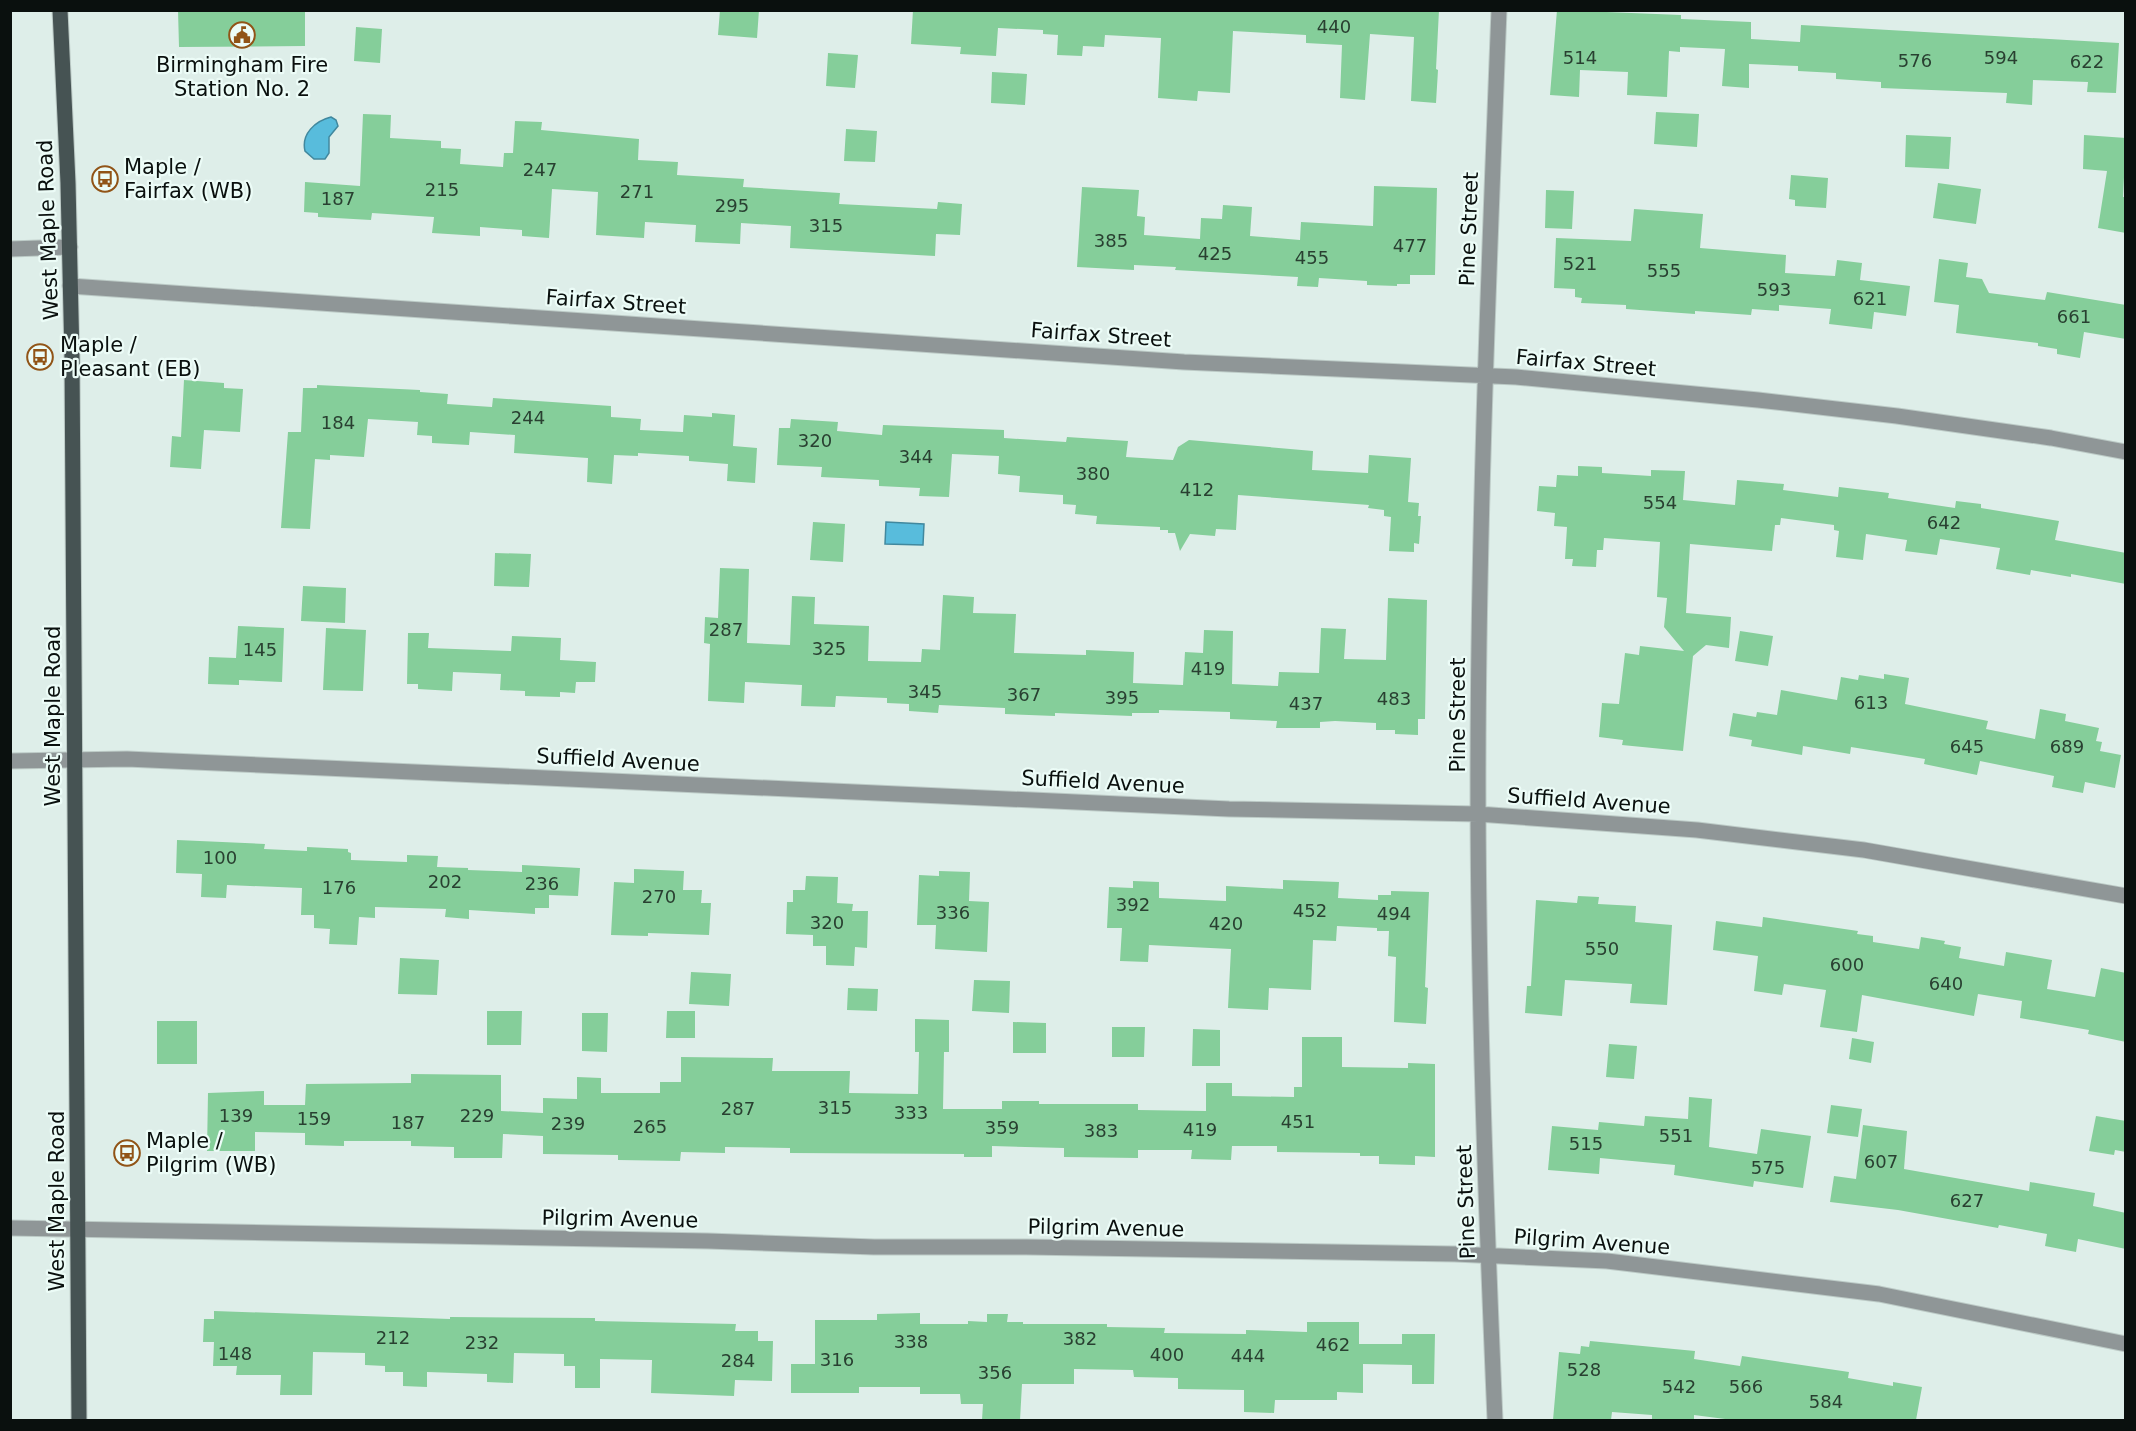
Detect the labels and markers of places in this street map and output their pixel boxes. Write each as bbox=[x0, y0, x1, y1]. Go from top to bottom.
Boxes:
public building icon: Birmingham Fire Station No. 2 bbox=[227, 20, 257, 50]
place label: Birmingham Fire Station No. 2 bbox=[156, 53, 328, 101]
place label: Maple / Fairfax (WB) bbox=[124, 155, 252, 203]
bus stop icon: Maple / Fairfax (WB) bbox=[90, 164, 120, 194]
place label: Maple / Pleasant (EB) bbox=[60, 333, 200, 381]
bus stop icon: Maple / Pleasant (EB) bbox=[25, 342, 55, 372]
place label: Maple / Pilgrim (WB) bbox=[146, 1129, 276, 1177]
bus stop icon: Maple / Pilgrim (WB) bbox=[112, 1138, 142, 1168]

